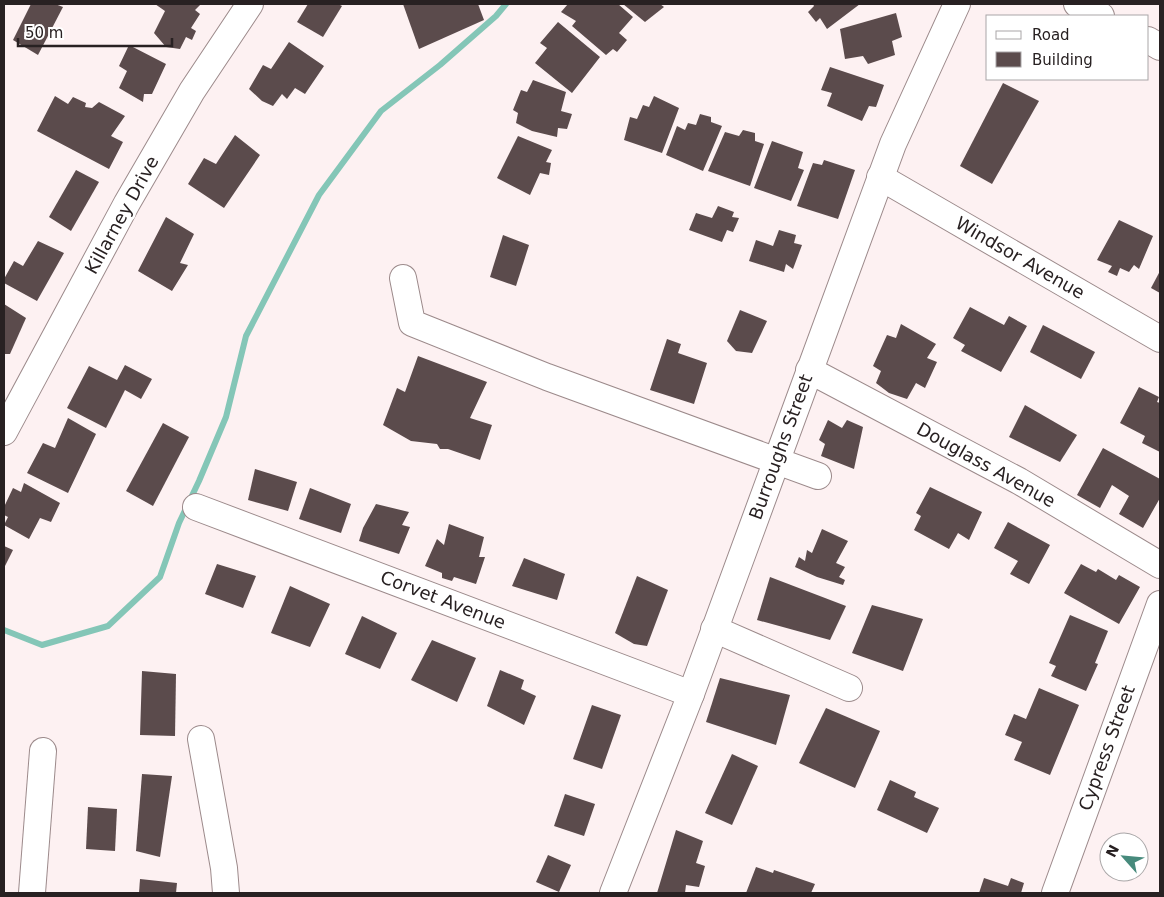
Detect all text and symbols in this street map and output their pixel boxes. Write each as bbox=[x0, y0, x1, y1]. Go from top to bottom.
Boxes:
scale bar bbox=[18, 15, 171, 47]
legend bbox=[986, 15, 1149, 80]
text: 50 m bbox=[25, 24, 63, 42]
text: Road bbox=[1032, 26, 1070, 44]
text: Building bbox=[1032, 51, 1093, 69]
street label: Killarney Drive bbox=[80, 152, 163, 277]
street label: Windsor Avenue bbox=[952, 212, 1089, 303]
street label: Burroughs Street bbox=[745, 371, 817, 522]
street label: Douglass Avenue bbox=[913, 418, 1059, 511]
street label: Corvet Avenue bbox=[378, 566, 509, 633]
street label: Cypress Street bbox=[1074, 682, 1139, 813]
north arrow bbox=[1099, 832, 1149, 882]
text: N bbox=[1103, 842, 1122, 860]

